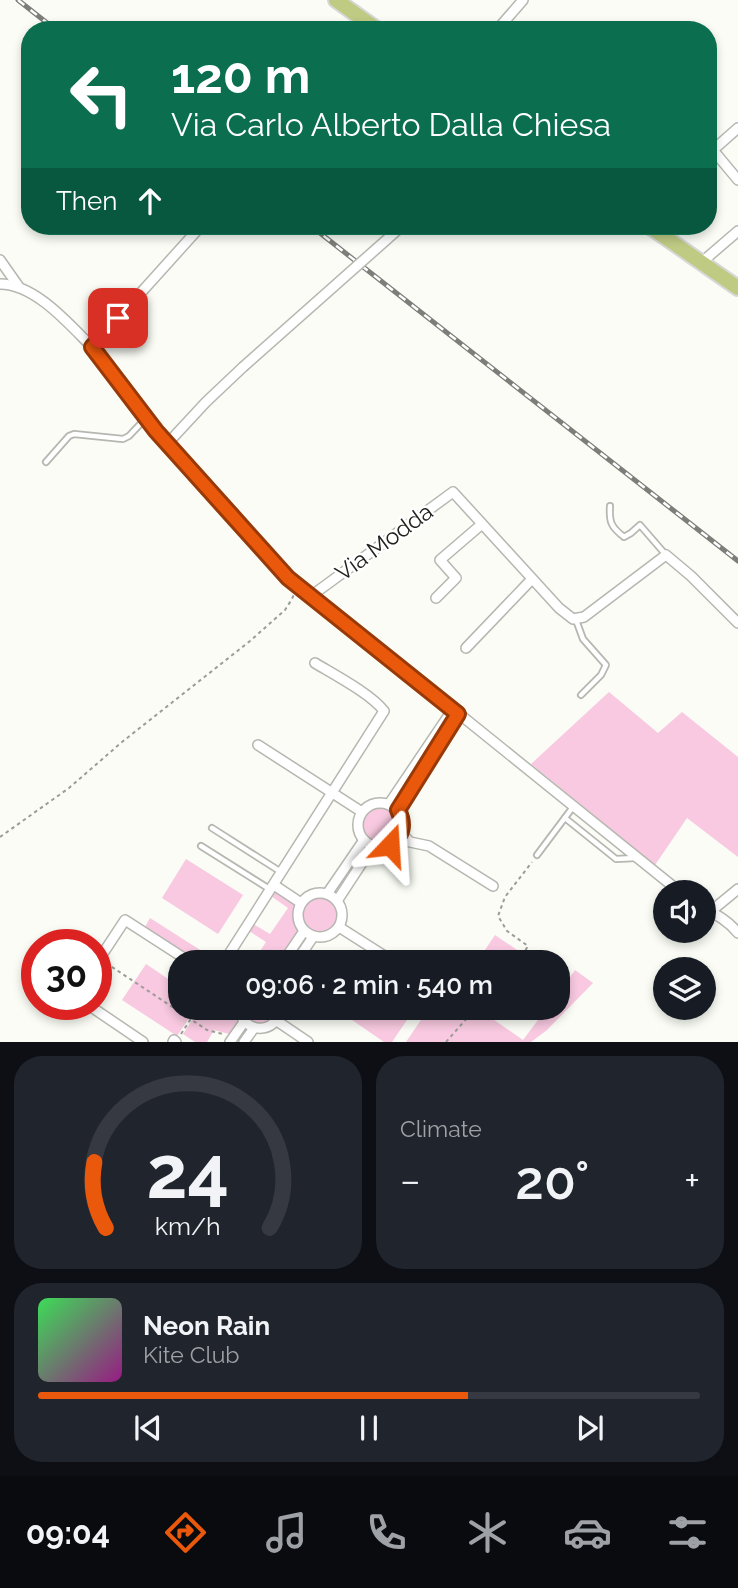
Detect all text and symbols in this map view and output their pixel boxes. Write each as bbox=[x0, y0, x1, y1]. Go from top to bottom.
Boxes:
text: 120 m bbox=[171, 47, 310, 104]
icon: left bbox=[56, 49, 147, 140]
text: Via Carlo Alberto Dalla Chiesa bbox=[171, 106, 611, 143]
icon: ahead bbox=[131, 182, 169, 220]
text: Then bbox=[56, 186, 117, 216]
pin bbox=[88, 288, 148, 348]
icon: arrive bbox=[99, 299, 137, 337]
street label: Via Modda bbox=[330, 497, 438, 586]
position arrow bbox=[353, 808, 427, 882]
map controls bbox=[653, 880, 716, 1020]
button: sound bbox=[653, 880, 716, 943]
speed limit sign: 30 bbox=[21, 929, 112, 1020]
button: layers bbox=[653, 957, 716, 1020]
text: 09:06 · 2 min · 540 m bbox=[245, 970, 493, 1000]
text: Climate bbox=[400, 1115, 482, 1142]
text: 24 bbox=[147, 1131, 229, 1216]
text: 20° bbox=[515, 1150, 589, 1211]
text: − bbox=[400, 1158, 420, 1203]
text: + bbox=[684, 1158, 700, 1203]
text: km/h bbox=[155, 1211, 221, 1241]
text: Neon Rain bbox=[143, 1311, 270, 1341]
text: Kite Club bbox=[143, 1341, 240, 1368]
icon: previous bbox=[129, 1409, 167, 1447]
icon: pause bbox=[350, 1409, 388, 1447]
icon: next bbox=[571, 1409, 609, 1447]
icon: directions bbox=[161, 1508, 210, 1557]
icon: music bbox=[262, 1508, 311, 1557]
icon: phone bbox=[362, 1508, 411, 1557]
icon: climate bbox=[463, 1508, 512, 1557]
icon: car bbox=[563, 1508, 612, 1557]
icon: filters bbox=[663, 1508, 712, 1557]
text: 09:04 bbox=[26, 1514, 110, 1551]

